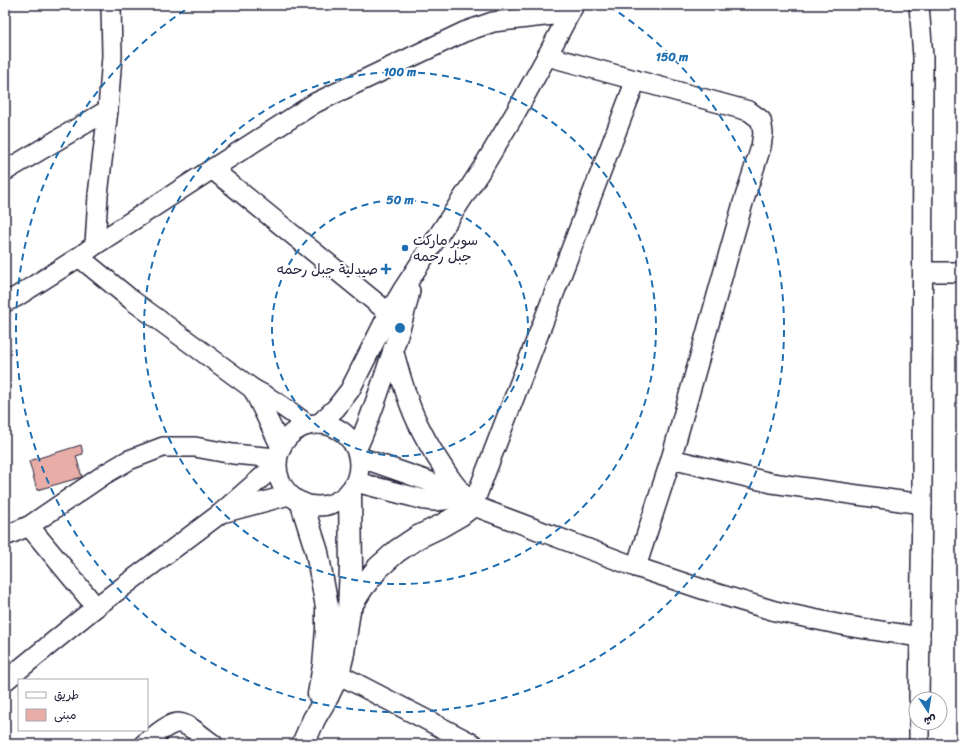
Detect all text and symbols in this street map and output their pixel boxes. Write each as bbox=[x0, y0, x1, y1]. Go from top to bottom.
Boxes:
text: 150 m bbox=[656, 46, 689, 68]
text: 100 m bbox=[384, 61, 417, 83]
text: 50 m bbox=[386, 189, 414, 211]
place label: سوبر ماركت جبل رحمه bbox=[413, 228, 478, 269]
marker: سوبر ماركت جبل رحمه bbox=[400, 243, 410, 253]
place label: صيدلية جبل رحمه bbox=[276, 257, 378, 282]
marker: صيدلية جبل رحمه bbox=[381, 264, 391, 274]
centre of rings bbox=[393, 321, 407, 335]
legend bbox=[18, 679, 148, 731]
text: طريق bbox=[54, 684, 79, 706]
north arrow bbox=[908, 691, 948, 731]
text: مبنى bbox=[54, 704, 77, 726]
text: ش bbox=[922, 710, 938, 731]

